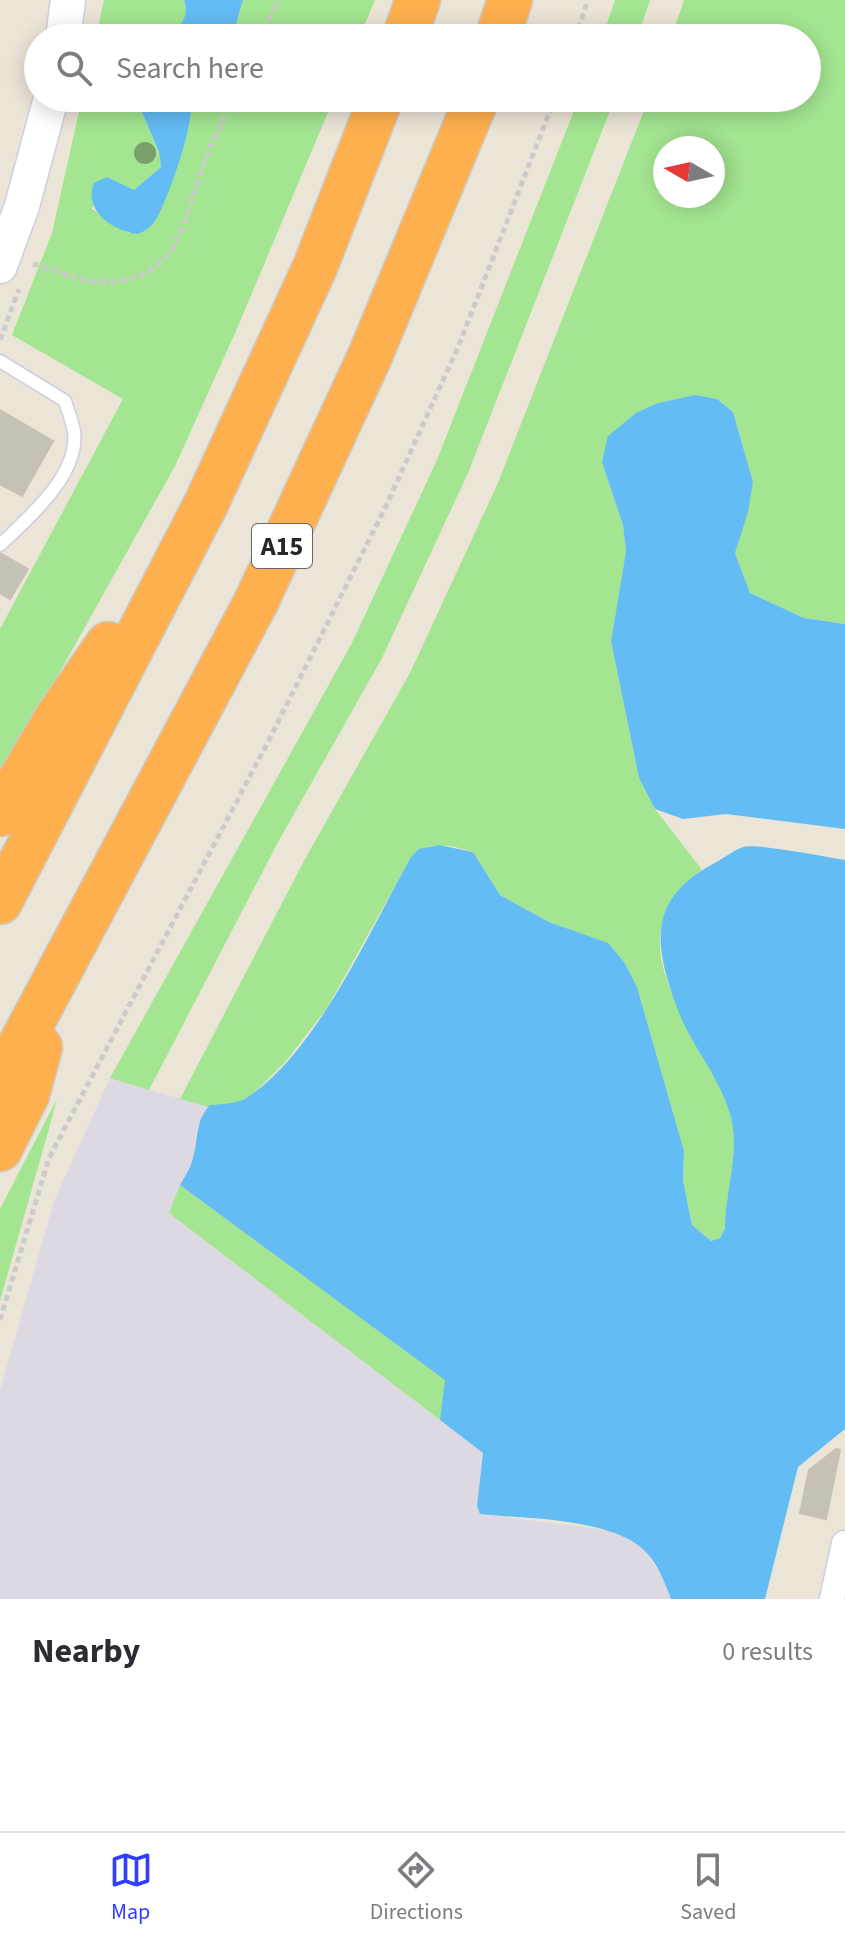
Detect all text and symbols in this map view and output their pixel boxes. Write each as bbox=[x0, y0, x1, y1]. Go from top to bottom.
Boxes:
search box bbox=[24, 24, 821, 112]
icon: search bbox=[52, 46, 96, 90]
text: Search here bbox=[116, 47, 264, 90]
north arrow bbox=[653, 136, 725, 208]
road number: A15 bbox=[252, 524, 312, 568]
text: Nearby bbox=[32, 1627, 140, 1676]
text: 0 results bbox=[722, 1633, 813, 1670]
tab: Map bbox=[109, 1848, 153, 1928]
tab: Directions bbox=[370, 1848, 463, 1928]
tab: Saved bbox=[680, 1848, 736, 1928]

